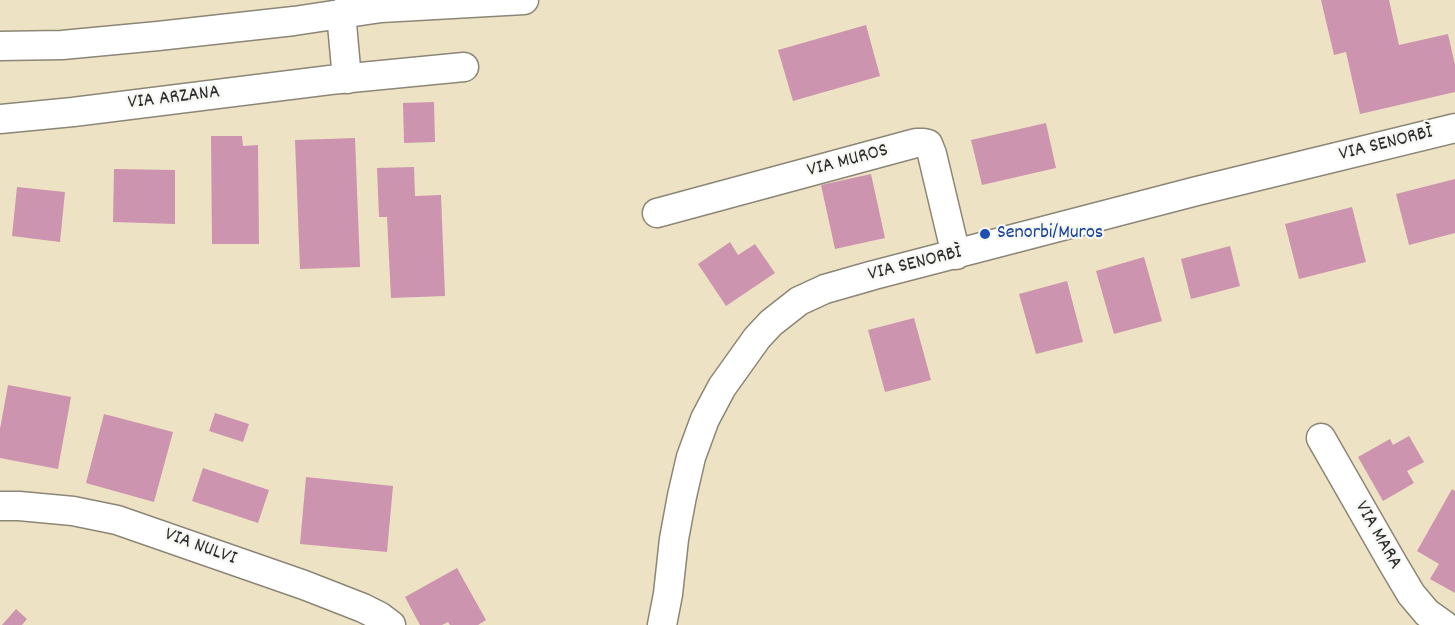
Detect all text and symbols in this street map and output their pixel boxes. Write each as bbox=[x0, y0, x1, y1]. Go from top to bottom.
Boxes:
street label: VIA ARZANA bbox=[127, 81, 221, 117]
street label: VIA SENORBÌ bbox=[1337, 122, 1435, 168]
street label: VIA MUROS bbox=[805, 140, 891, 184]
place label: Senorbi/Muros bbox=[997, 222, 1103, 246]
marker: Senorbi/Muros bbox=[978, 227, 992, 241]
street label: VIA SENORBÌ bbox=[866, 242, 964, 288]
street label: VIA MARA bbox=[1348, 498, 1406, 574]
street label: VIA NULVI bbox=[161, 524, 239, 572]

